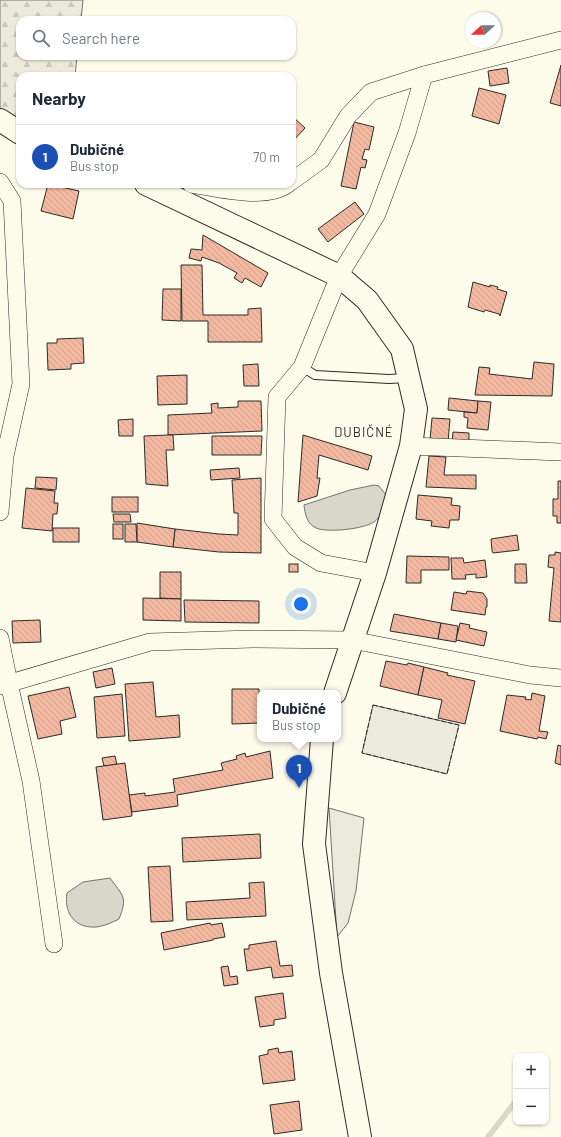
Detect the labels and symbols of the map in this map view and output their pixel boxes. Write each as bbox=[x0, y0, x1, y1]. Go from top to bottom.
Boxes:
north arrow bbox=[465, 12, 501, 48]
district label: DUBIČNÉ bbox=[334, 424, 394, 440]
your location bbox=[291, 594, 311, 614]
pin: 1 bbox=[286, 755, 312, 788]

